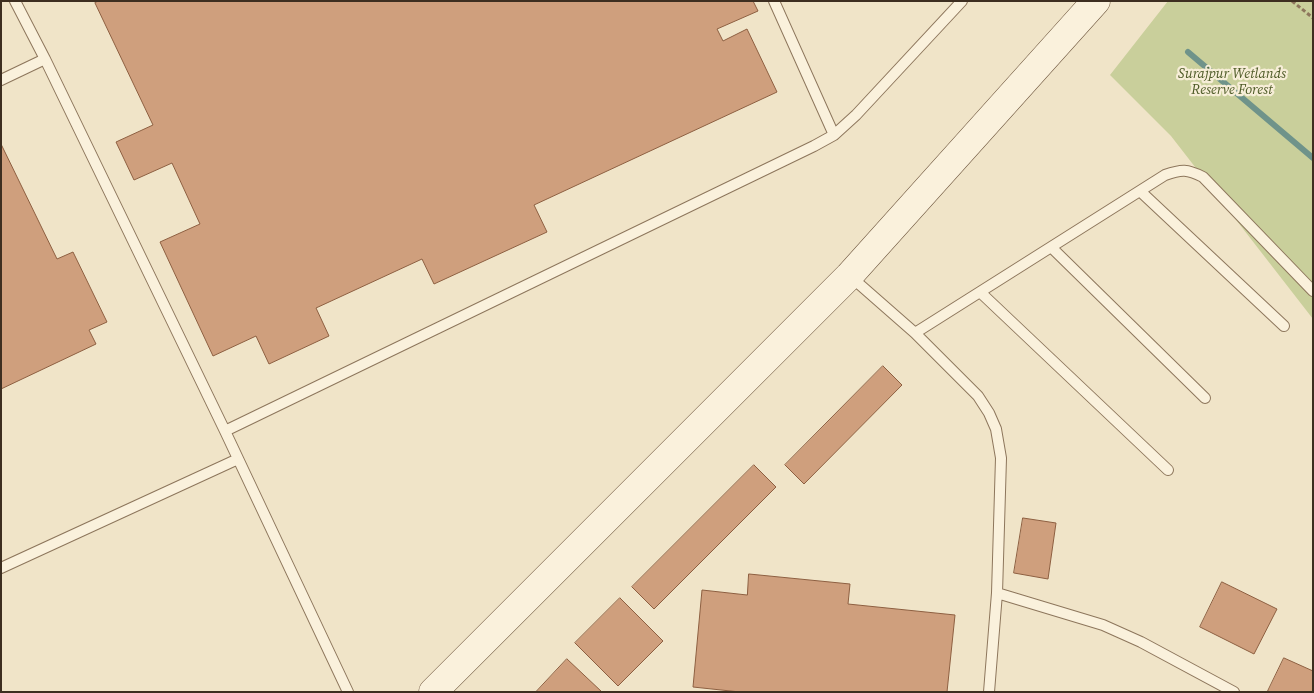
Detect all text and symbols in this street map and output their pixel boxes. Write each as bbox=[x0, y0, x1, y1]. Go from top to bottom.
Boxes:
park label: Surajpur Wetlands Reserve Forest bbox=[1178, 66, 1286, 98]

